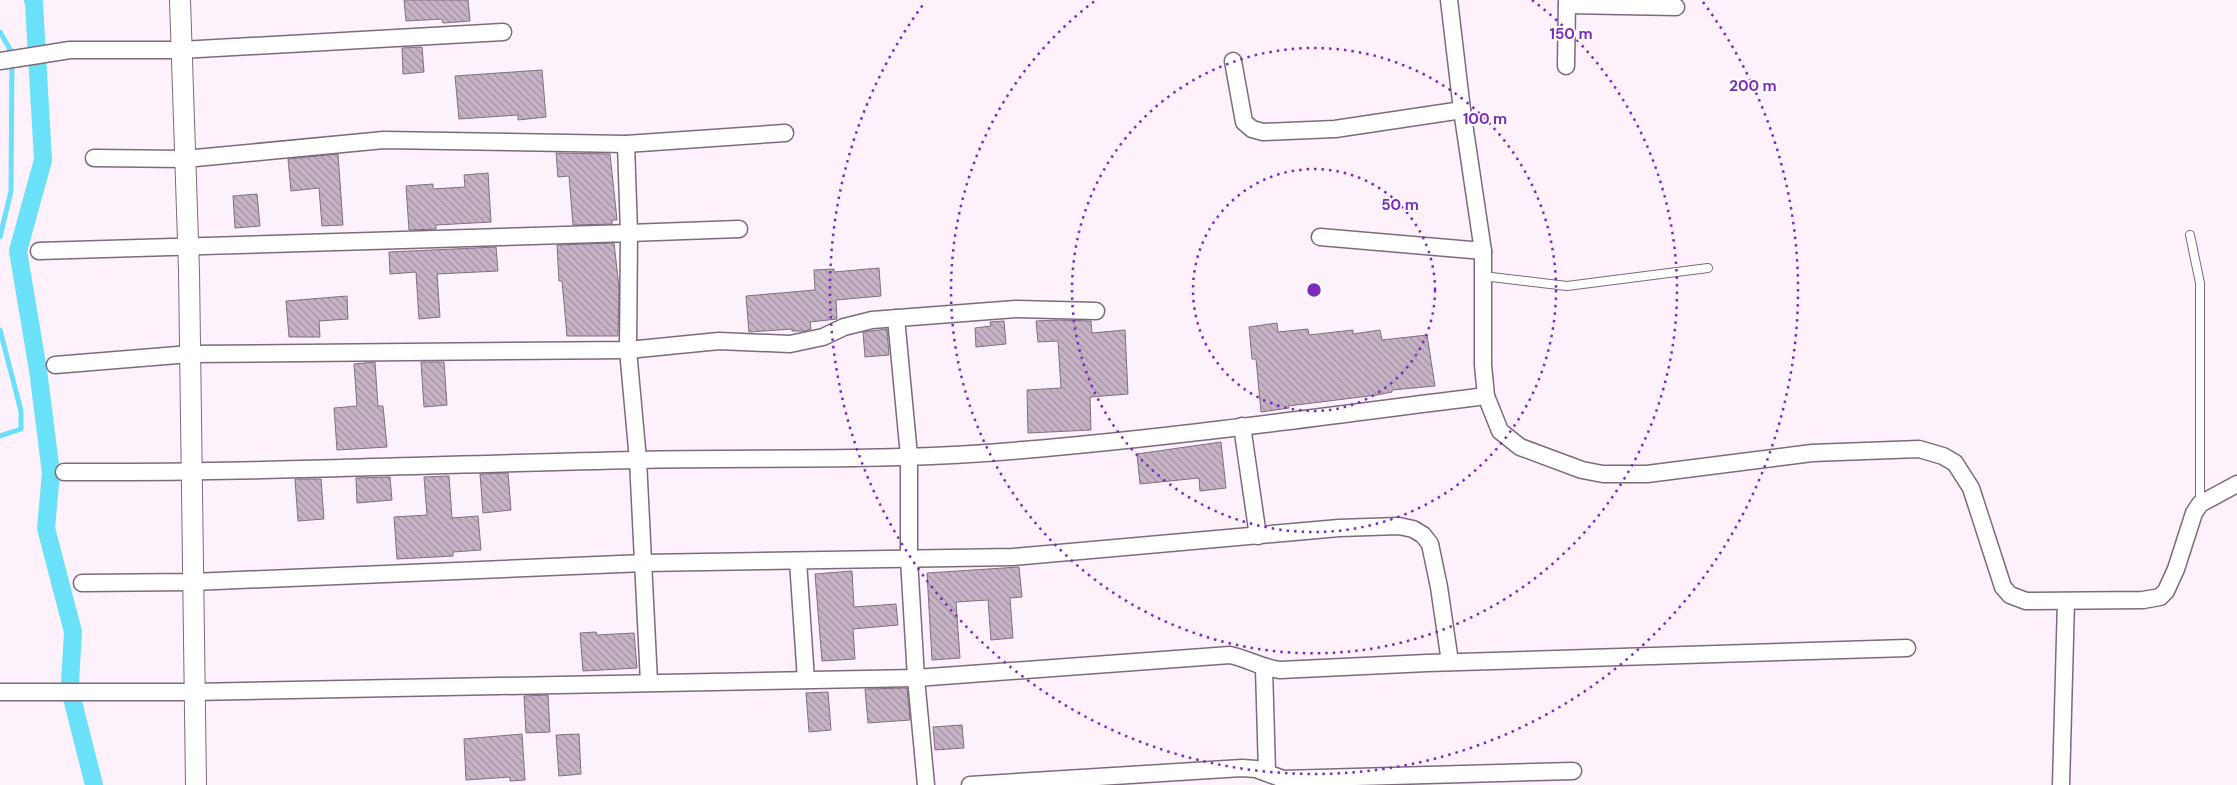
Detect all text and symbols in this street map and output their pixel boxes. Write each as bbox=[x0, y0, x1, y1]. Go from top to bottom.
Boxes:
text: 150 m bbox=[1550, 24, 1593, 44]
text: 200 m bbox=[1729, 76, 1777, 96]
text: 100 m bbox=[1463, 109, 1507, 129]
text: 50 m bbox=[1381, 195, 1419, 215]
centre of rings bbox=[1305, 281, 1323, 299]

